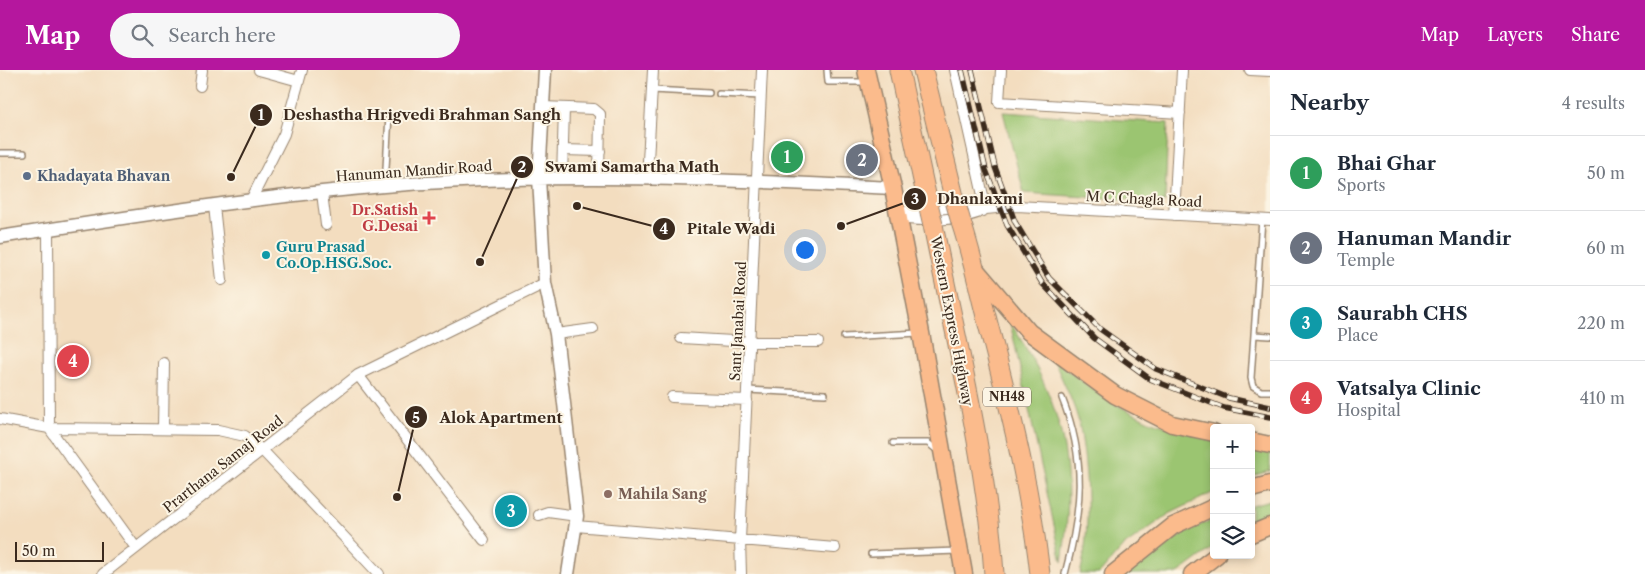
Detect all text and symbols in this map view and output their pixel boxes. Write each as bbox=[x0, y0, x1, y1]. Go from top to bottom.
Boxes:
search box bbox=[110, 13, 460, 58]
text: Map bbox=[25, 21, 80, 50]
icon: search bbox=[128, 21, 156, 49]
text: Search here bbox=[168, 24, 276, 47]
text: Map bbox=[1421, 24, 1459, 46]
text: Layers bbox=[1487, 24, 1543, 46]
text: Share bbox=[1571, 24, 1620, 46]
text: Nearby bbox=[1290, 90, 1369, 115]
text: 4 results bbox=[1562, 93, 1625, 113]
callout: Deshastha Hrigvedi Brahman Sangh bbox=[248, 100, 572, 130]
text: 1 bbox=[258, 105, 265, 124]
text: Deshastha Hrigvedi Brahman Sangh bbox=[283, 105, 562, 124]
pin: 1 bbox=[771, 138, 803, 176]
pin: 2 bbox=[846, 141, 878, 179]
callout: Swami Samartha Math bbox=[510, 152, 730, 182]
text: Bhai Ghar bbox=[1337, 152, 1436, 175]
street label: Hanuman Mandir Road bbox=[335, 157, 493, 185]
text: 2 bbox=[518, 157, 527, 176]
text: Swami Samartha Math bbox=[545, 157, 720, 176]
text: 1 bbox=[1302, 163, 1310, 183]
text: 50 m bbox=[1587, 163, 1625, 183]
place label: Khadayata Bhavan bbox=[37, 167, 171, 185]
marker: Khadayata Bhavan bbox=[21, 170, 33, 182]
text: Sports bbox=[1337, 175, 1386, 195]
callout: Dhanlaxmi bbox=[902, 184, 1033, 214]
street label: M C Chagla Road bbox=[1085, 187, 1203, 211]
text: 3 bbox=[911, 189, 919, 208]
text: Dhanlaxmi bbox=[937, 189, 1024, 208]
place label: Dr.Satish G.Desai bbox=[352, 201, 418, 235]
marker: Dr.Satish G.Desai bbox=[422, 211, 436, 225]
callout: Pitale Wadi bbox=[652, 214, 786, 244]
text: 4 bbox=[660, 219, 669, 238]
text: Pitale Wadi bbox=[687, 219, 776, 238]
text: Hanuman Mandir bbox=[1337, 227, 1511, 250]
street label: Western Express Highway bbox=[926, 233, 977, 408]
your location bbox=[792, 237, 818, 263]
place label: Guru Prasad Co.Op.HSG.Soc. bbox=[276, 238, 392, 272]
text: 2 bbox=[1301, 238, 1311, 258]
text: 60 m bbox=[1586, 238, 1625, 258]
marker: Guru Prasad Co.Op.HSG.Soc. bbox=[260, 249, 272, 261]
text: Temple bbox=[1337, 250, 1395, 270]
street label: Sant Janabai Road bbox=[726, 260, 750, 381]
text: Saurabh CHS bbox=[1337, 302, 1468, 325]
text: 3 bbox=[1301, 313, 1311, 333]
text: 220 m bbox=[1577, 313, 1625, 333]
text: Place bbox=[1337, 325, 1378, 345]
pin: 4 bbox=[57, 342, 89, 380]
text: Vatsalya Clinic bbox=[1337, 377, 1481, 400]
road number: NH48 bbox=[983, 388, 1031, 407]
text: 4 bbox=[1301, 388, 1311, 408]
text: 410 m bbox=[1580, 388, 1625, 408]
text: Hospital bbox=[1337, 400, 1401, 420]
callout: Alok Apartment bbox=[404, 402, 573, 432]
text: 5 bbox=[412, 408, 420, 427]
text: Alok Apartment bbox=[438, 408, 563, 427]
street label: Prarthana Samaj Road bbox=[159, 411, 287, 517]
map controls bbox=[1210, 424, 1255, 559]
button: + bbox=[1210, 424, 1255, 469]
button: − bbox=[1210, 469, 1255, 514]
place label: Mahila Sang bbox=[618, 485, 707, 503]
marker: Mahila Sang bbox=[602, 488, 614, 500]
pin: 3 bbox=[495, 492, 527, 530]
button: layers bbox=[1210, 514, 1255, 559]
scale bar bbox=[15, 539, 104, 562]
text: 50 m bbox=[22, 542, 55, 560]

